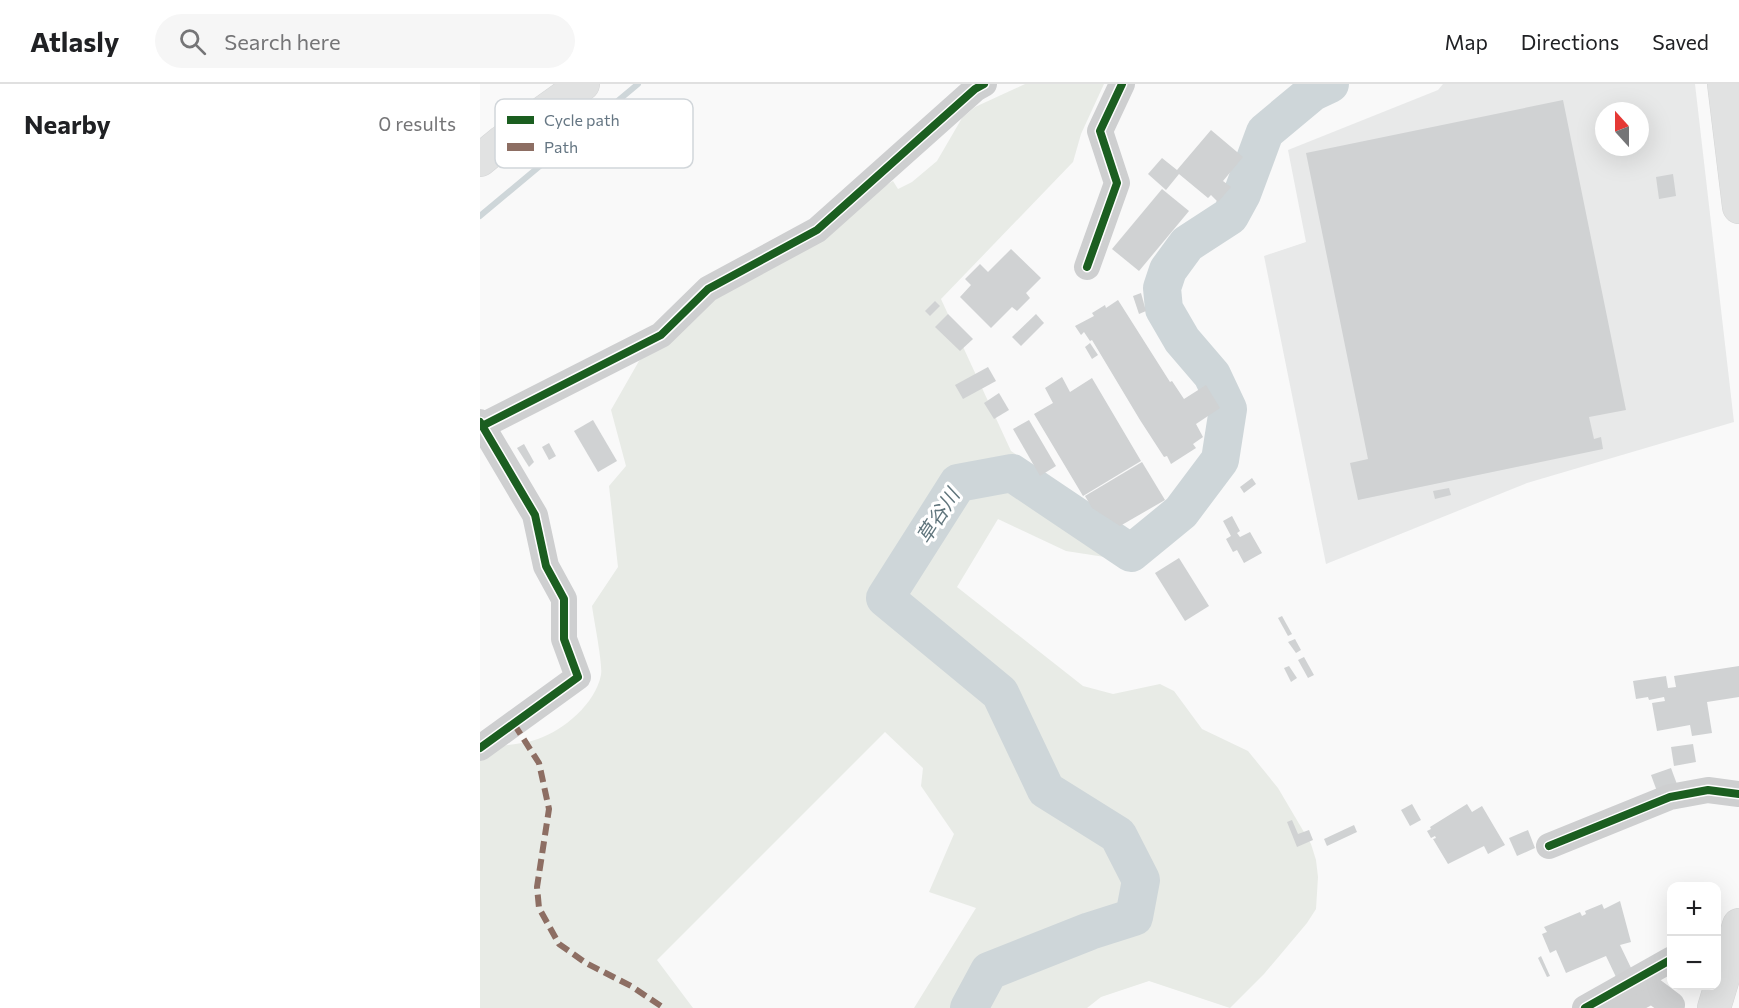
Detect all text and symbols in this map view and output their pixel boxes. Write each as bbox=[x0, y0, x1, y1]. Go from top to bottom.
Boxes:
search box bbox=[155, 14, 575, 68]
text: Atlasly bbox=[30, 24, 119, 58]
icon: search bbox=[176, 25, 209, 58]
text: Search here bbox=[224, 28, 341, 55]
text: Map bbox=[1445, 29, 1488, 54]
text: Directions bbox=[1521, 29, 1619, 54]
text: Saved bbox=[1652, 29, 1709, 54]
legend bbox=[495, 99, 693, 168]
north arrow bbox=[1595, 102, 1649, 156]
text: Nearby bbox=[24, 108, 111, 139]
text: Cycle path bbox=[544, 110, 620, 129]
text: 0 results bbox=[378, 111, 456, 135]
text: Path bbox=[544, 137, 578, 156]
water label: 草谷川 bbox=[911, 482, 965, 547]
map controls bbox=[1667, 882, 1721, 990]
button: + bbox=[1667, 882, 1721, 936]
button: − bbox=[1667, 936, 1721, 990]

